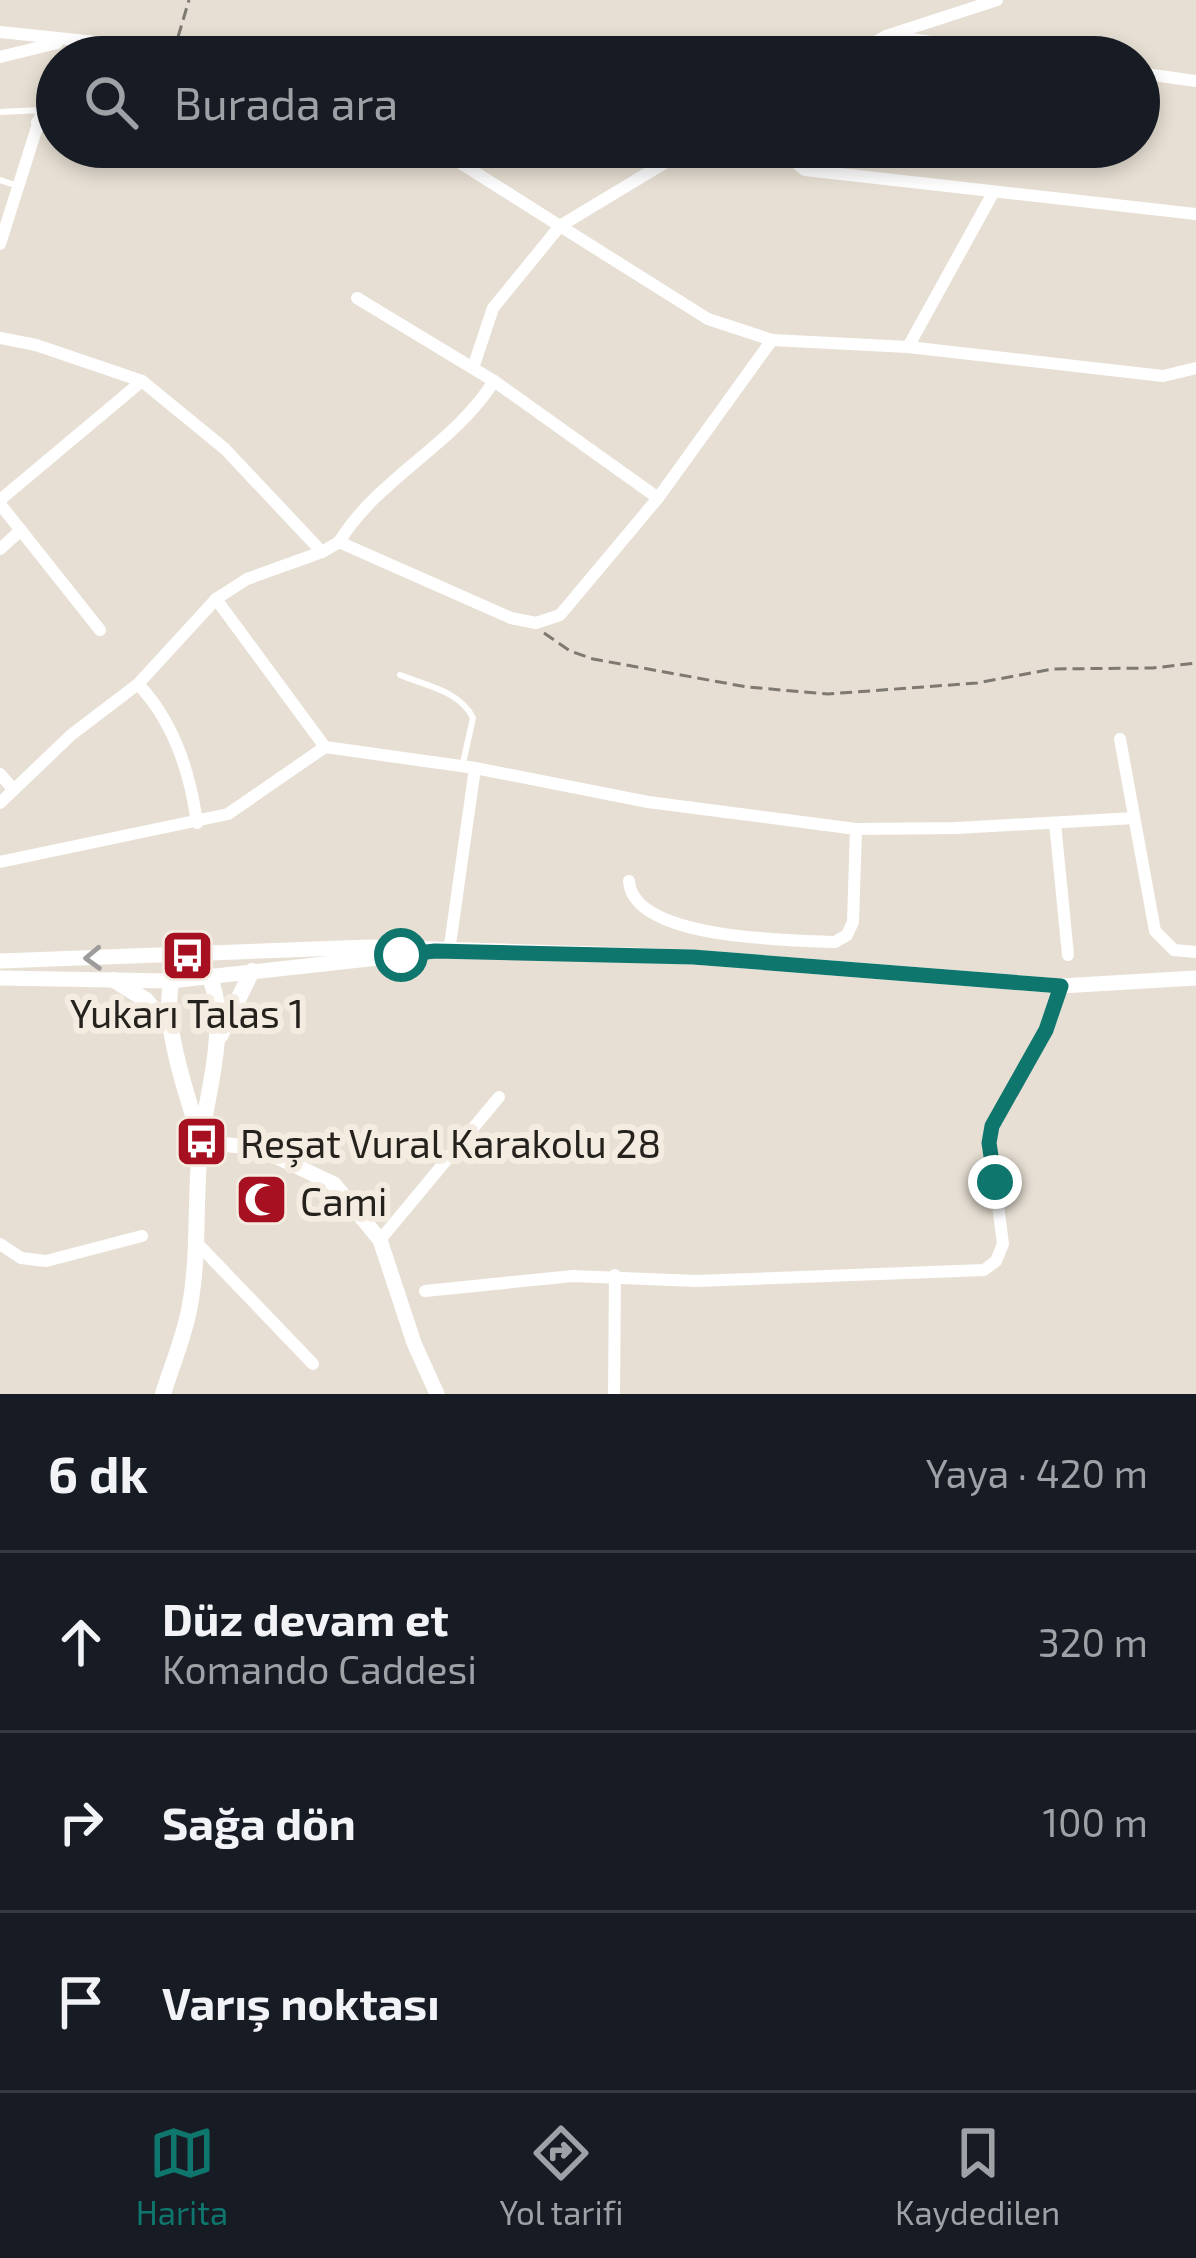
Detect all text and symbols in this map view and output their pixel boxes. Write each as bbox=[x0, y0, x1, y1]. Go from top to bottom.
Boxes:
search box bbox=[36, 36, 1160, 168]
icon: search bbox=[78, 69, 144, 135]
text: Burada ara bbox=[174, 75, 398, 129]
bus stop icon: Yukarı Talas 1 bbox=[159, 927, 215, 983]
route start bbox=[374, 928, 428, 982]
one-way arrow bbox=[83, 945, 102, 971]
place label: Yukarı Talas 1 bbox=[70, 989, 304, 1036]
bus stop icon: Reşat Vural Karakolu 28 bbox=[173, 1114, 229, 1170]
place label: Reşat Vural Karakolu 28 bbox=[240, 1119, 661, 1168]
route end bbox=[968, 1155, 1022, 1209]
mosque icon: Cami bbox=[233, 1172, 289, 1228]
place label: Cami bbox=[300, 1177, 388, 1224]
text: 6 dk bbox=[48, 1442, 148, 1503]
text: Yaya · 420 m bbox=[926, 1449, 1148, 1496]
text: Düz devam et bbox=[162, 1591, 449, 1645]
icon: ahead bbox=[48, 1609, 114, 1675]
text: 320 m bbox=[1038, 1618, 1148, 1665]
text: Komando Caddesi bbox=[162, 1645, 477, 1692]
icon: right bbox=[48, 1789, 114, 1855]
text: Sağa dön bbox=[162, 1795, 356, 1849]
text: 100 m bbox=[1043, 1798, 1148, 1845]
icon: arrive bbox=[48, 1969, 114, 2035]
text: Varış noktası bbox=[162, 1975, 440, 2029]
tab: Harita bbox=[136, 2120, 228, 2232]
tab: Yol tarifi bbox=[499, 2120, 623, 2232]
tab: Kaydedilen bbox=[895, 2120, 1060, 2232]

